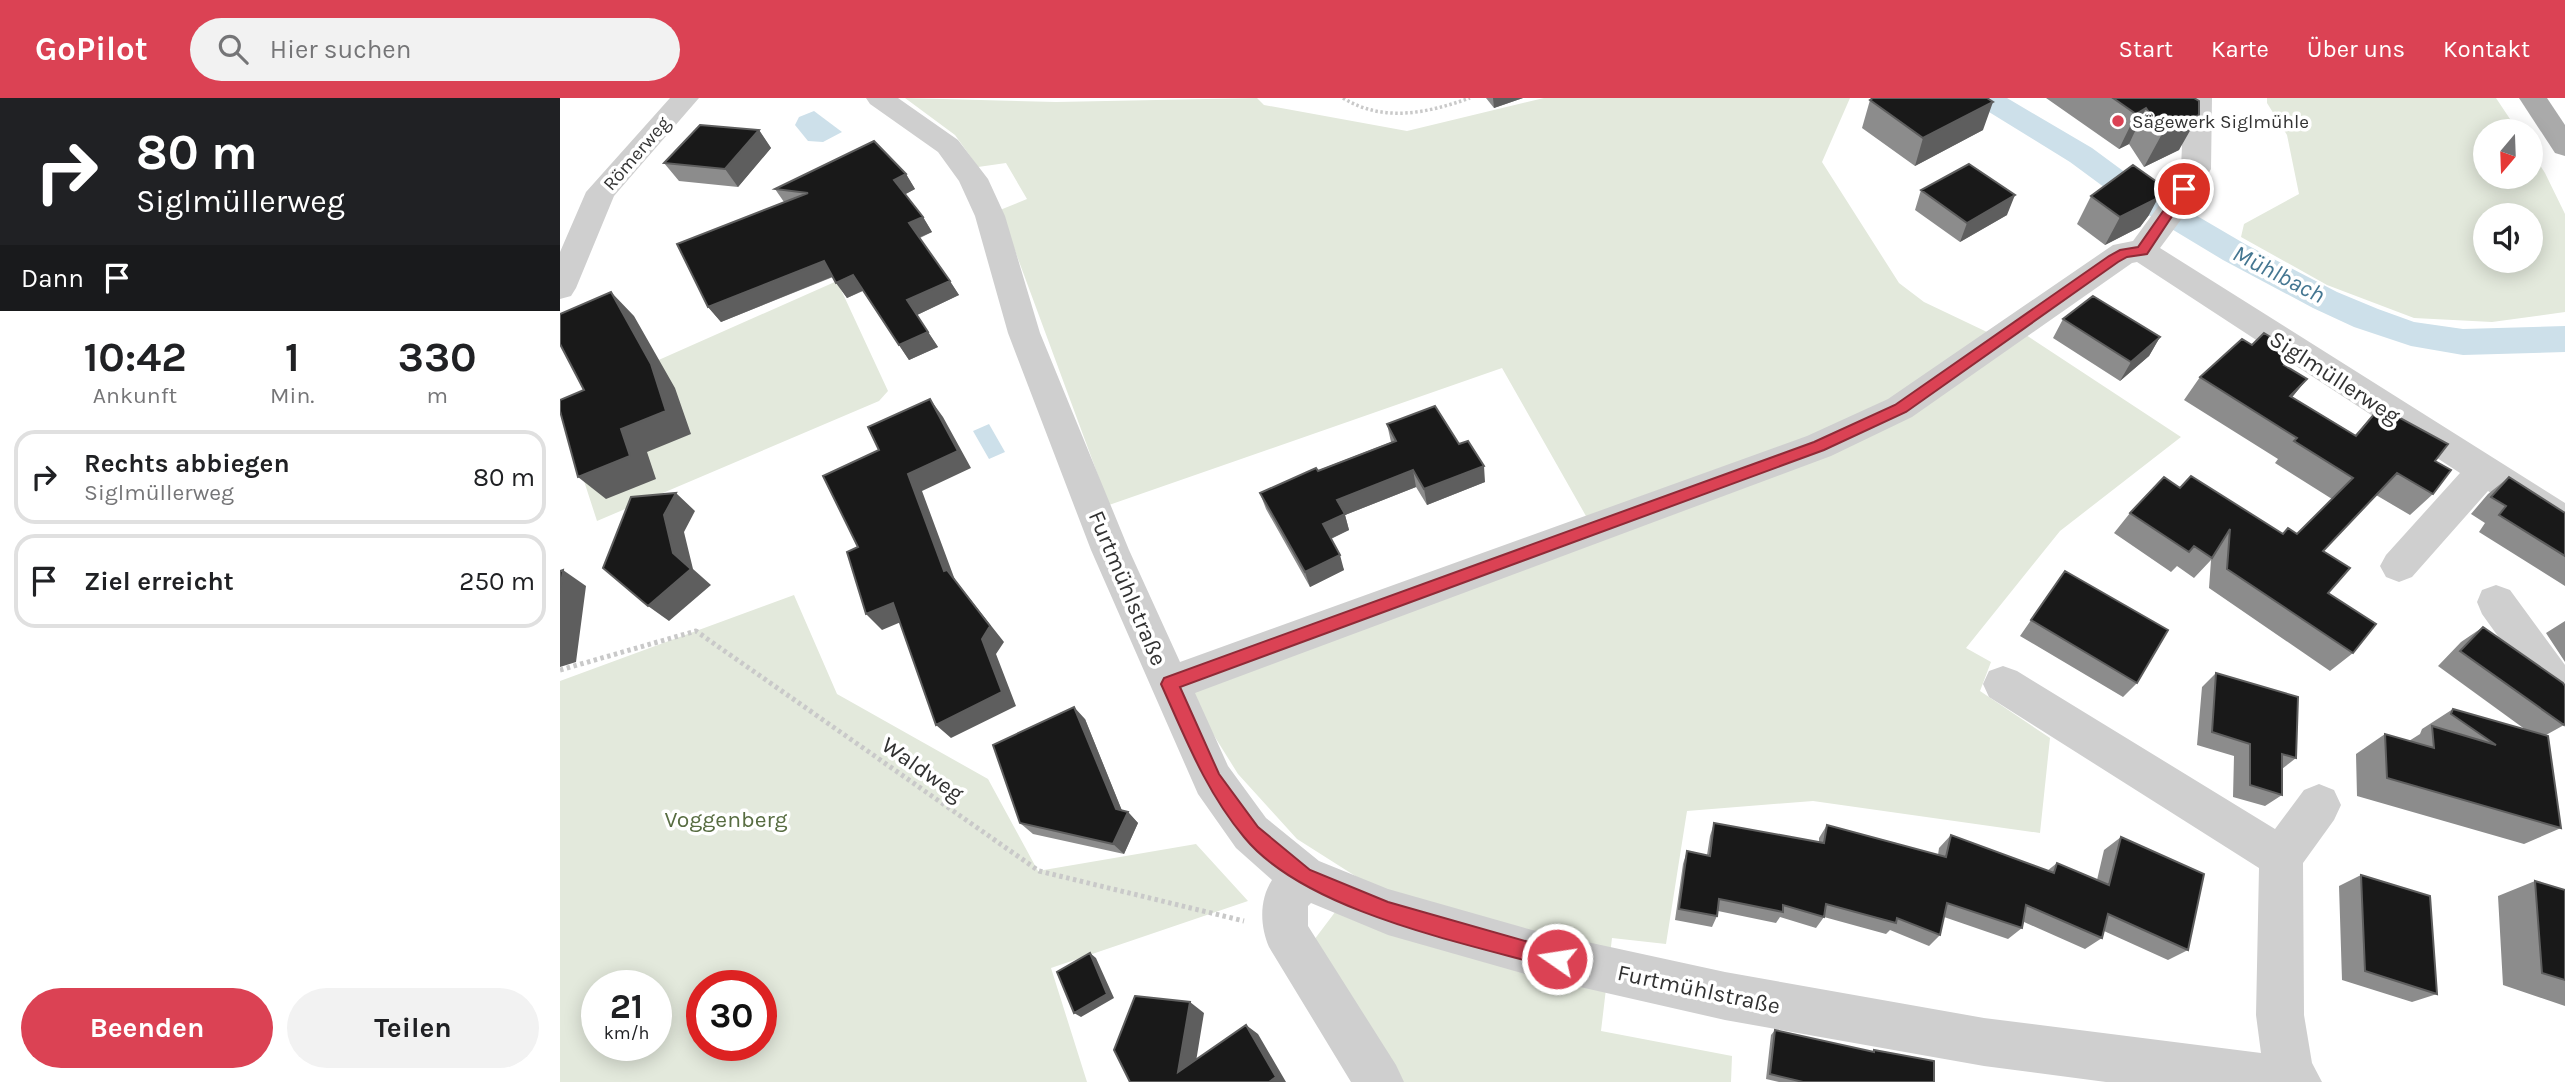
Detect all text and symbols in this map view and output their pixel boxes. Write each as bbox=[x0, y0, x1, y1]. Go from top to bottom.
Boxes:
search box bbox=[190, 18, 680, 81]
text: GoPilot bbox=[35, 30, 148, 68]
icon: search bbox=[214, 30, 252, 68]
text: Hier suchen bbox=[270, 34, 411, 65]
text: Start bbox=[2119, 35, 2173, 63]
text: Karte bbox=[2211, 35, 2269, 63]
text: Über uns bbox=[2307, 35, 2405, 63]
text: Kontakt bbox=[2443, 35, 2530, 63]
place label: Sägewerk Siglmühle bbox=[2132, 111, 2309, 133]
street label: Römerweg bbox=[599, 112, 675, 195]
marker: Sägewerk Siglmühle bbox=[2110, 113, 2126, 129]
north arrow bbox=[2473, 119, 2543, 189]
map controls bbox=[2473, 119, 2543, 273]
text: 80 m bbox=[136, 124, 258, 181]
icon: right bbox=[21, 126, 112, 217]
pin bbox=[2154, 159, 2214, 219]
icon: arrive bbox=[2165, 170, 2203, 208]
text: Siglmüllerweg bbox=[136, 183, 345, 220]
button: sound bbox=[2473, 203, 2543, 273]
water label: Mühlbach bbox=[2228, 239, 2330, 309]
icon: arrive bbox=[98, 259, 136, 297]
text: Dann bbox=[21, 263, 84, 294]
street label: Siglmüllerweg bbox=[2264, 325, 2405, 430]
text: 10:42 bbox=[83, 332, 187, 382]
text: 1 bbox=[285, 332, 300, 382]
text: 330 bbox=[398, 332, 477, 382]
text: Ankunft bbox=[93, 382, 177, 409]
text: Min. bbox=[270, 382, 314, 409]
text: m bbox=[426, 382, 448, 409]
text: Rechts abbiegen bbox=[84, 448, 290, 479]
icon: right bbox=[25, 458, 63, 496]
text: 80 m bbox=[473, 462, 535, 493]
text: Siglmüllerweg bbox=[84, 479, 234, 506]
street label: Furtmühlstraße bbox=[1083, 507, 1172, 670]
icon: arrive bbox=[25, 562, 63, 600]
text: Ziel erreicht bbox=[84, 566, 234, 597]
text: 250 m bbox=[459, 566, 535, 597]
street label: Waldweg bbox=[876, 731, 969, 807]
park label: Voggenberg bbox=[665, 806, 787, 833]
position arrow bbox=[1520, 922, 1594, 996]
street label: Furtmühlstraße bbox=[1615, 959, 1783, 1020]
speed limit sign: 30 bbox=[686, 970, 777, 1061]
text: 21 bbox=[610, 986, 643, 1027]
button: Beenden bbox=[21, 988, 273, 1068]
button: Teilen bbox=[287, 988, 539, 1068]
text: km/h bbox=[604, 1022, 649, 1044]

